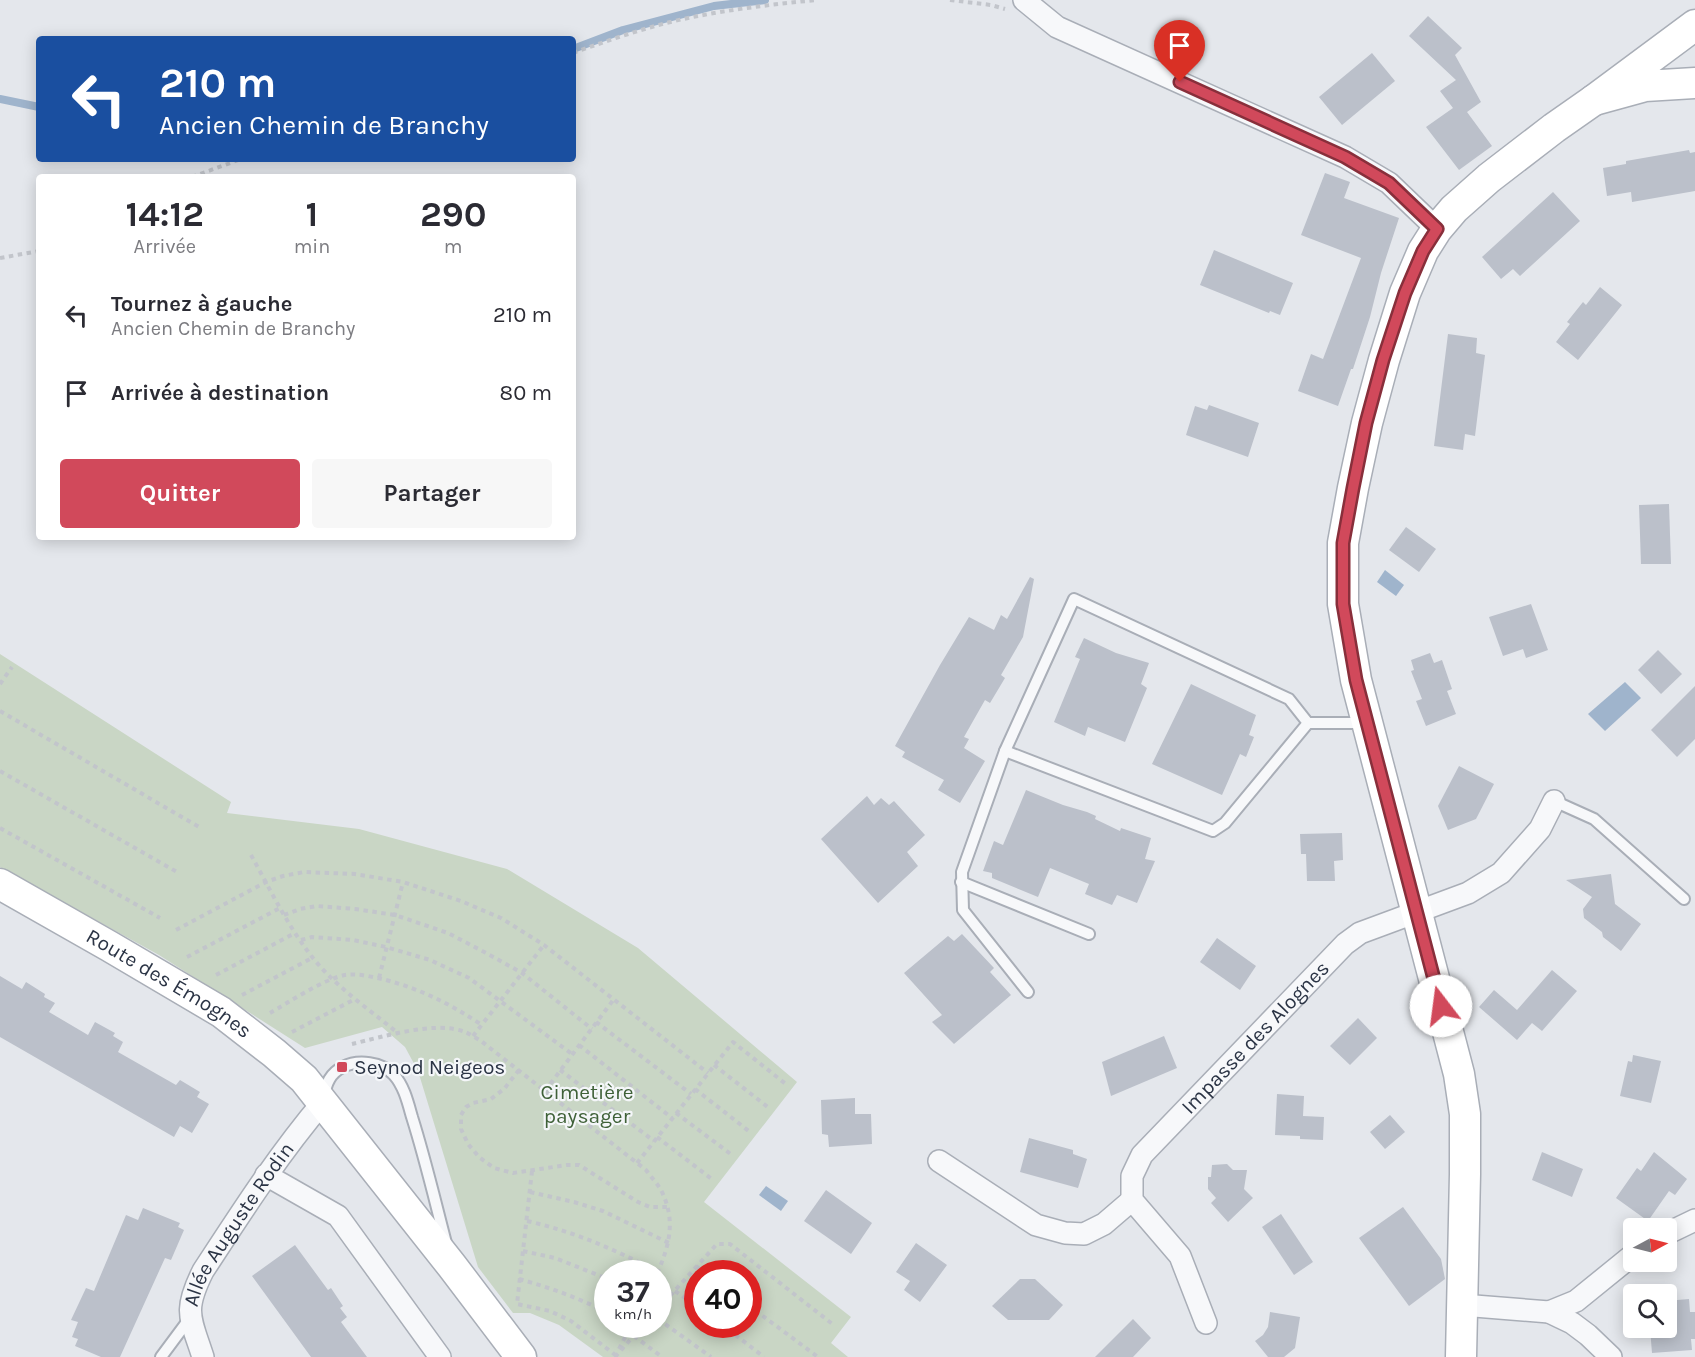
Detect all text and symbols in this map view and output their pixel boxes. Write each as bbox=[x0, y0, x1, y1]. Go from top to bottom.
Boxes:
pin bbox=[1154, 20, 1205, 82]
icon: arrive bbox=[1163, 29, 1196, 62]
text: 210 m bbox=[159, 58, 276, 108]
icon: left bbox=[60, 60, 138, 138]
text: Ancien Chemin de Branchy bbox=[159, 109, 489, 141]
text: 14:12 bbox=[126, 193, 204, 235]
text: 1 bbox=[306, 193, 318, 235]
text: 290 bbox=[420, 193, 486, 235]
text: Arrivée bbox=[134, 235, 196, 258]
text: min bbox=[294, 235, 330, 258]
text: m bbox=[444, 235, 463, 258]
text: Tournez à gauche bbox=[111, 291, 292, 317]
icon: left bbox=[60, 299, 93, 332]
text: 210 m bbox=[493, 302, 552, 328]
text: Ancien Chemin de Branchy bbox=[111, 317, 355, 340]
icon: arrive bbox=[60, 377, 93, 410]
text: Arrivée à destination bbox=[111, 380, 329, 406]
text: 80 m bbox=[500, 380, 552, 406]
button: Quitter bbox=[60, 459, 300, 528]
button: Partager bbox=[312, 459, 552, 528]
street label: Route des Émognes bbox=[82, 924, 256, 1043]
street label: Impasse des Alognes bbox=[1176, 956, 1334, 1119]
position arrow bbox=[1409, 974, 1473, 1038]
place label: Seynod Neigeos bbox=[354, 1055, 505, 1079]
marker: Seynod Neigeos bbox=[335, 1060, 349, 1074]
park label: Cimetière paysager bbox=[541, 1080, 633, 1128]
street label: Allée Auguste Rodin bbox=[179, 1137, 299, 1309]
north arrow bbox=[1623, 1218, 1677, 1272]
map controls bbox=[1623, 1218, 1677, 1338]
speed limit sign: 40 bbox=[684, 1260, 762, 1338]
text: 37 bbox=[616, 1274, 650, 1310]
button: search bbox=[1623, 1284, 1677, 1338]
text: km/h bbox=[614, 1305, 652, 1323]

